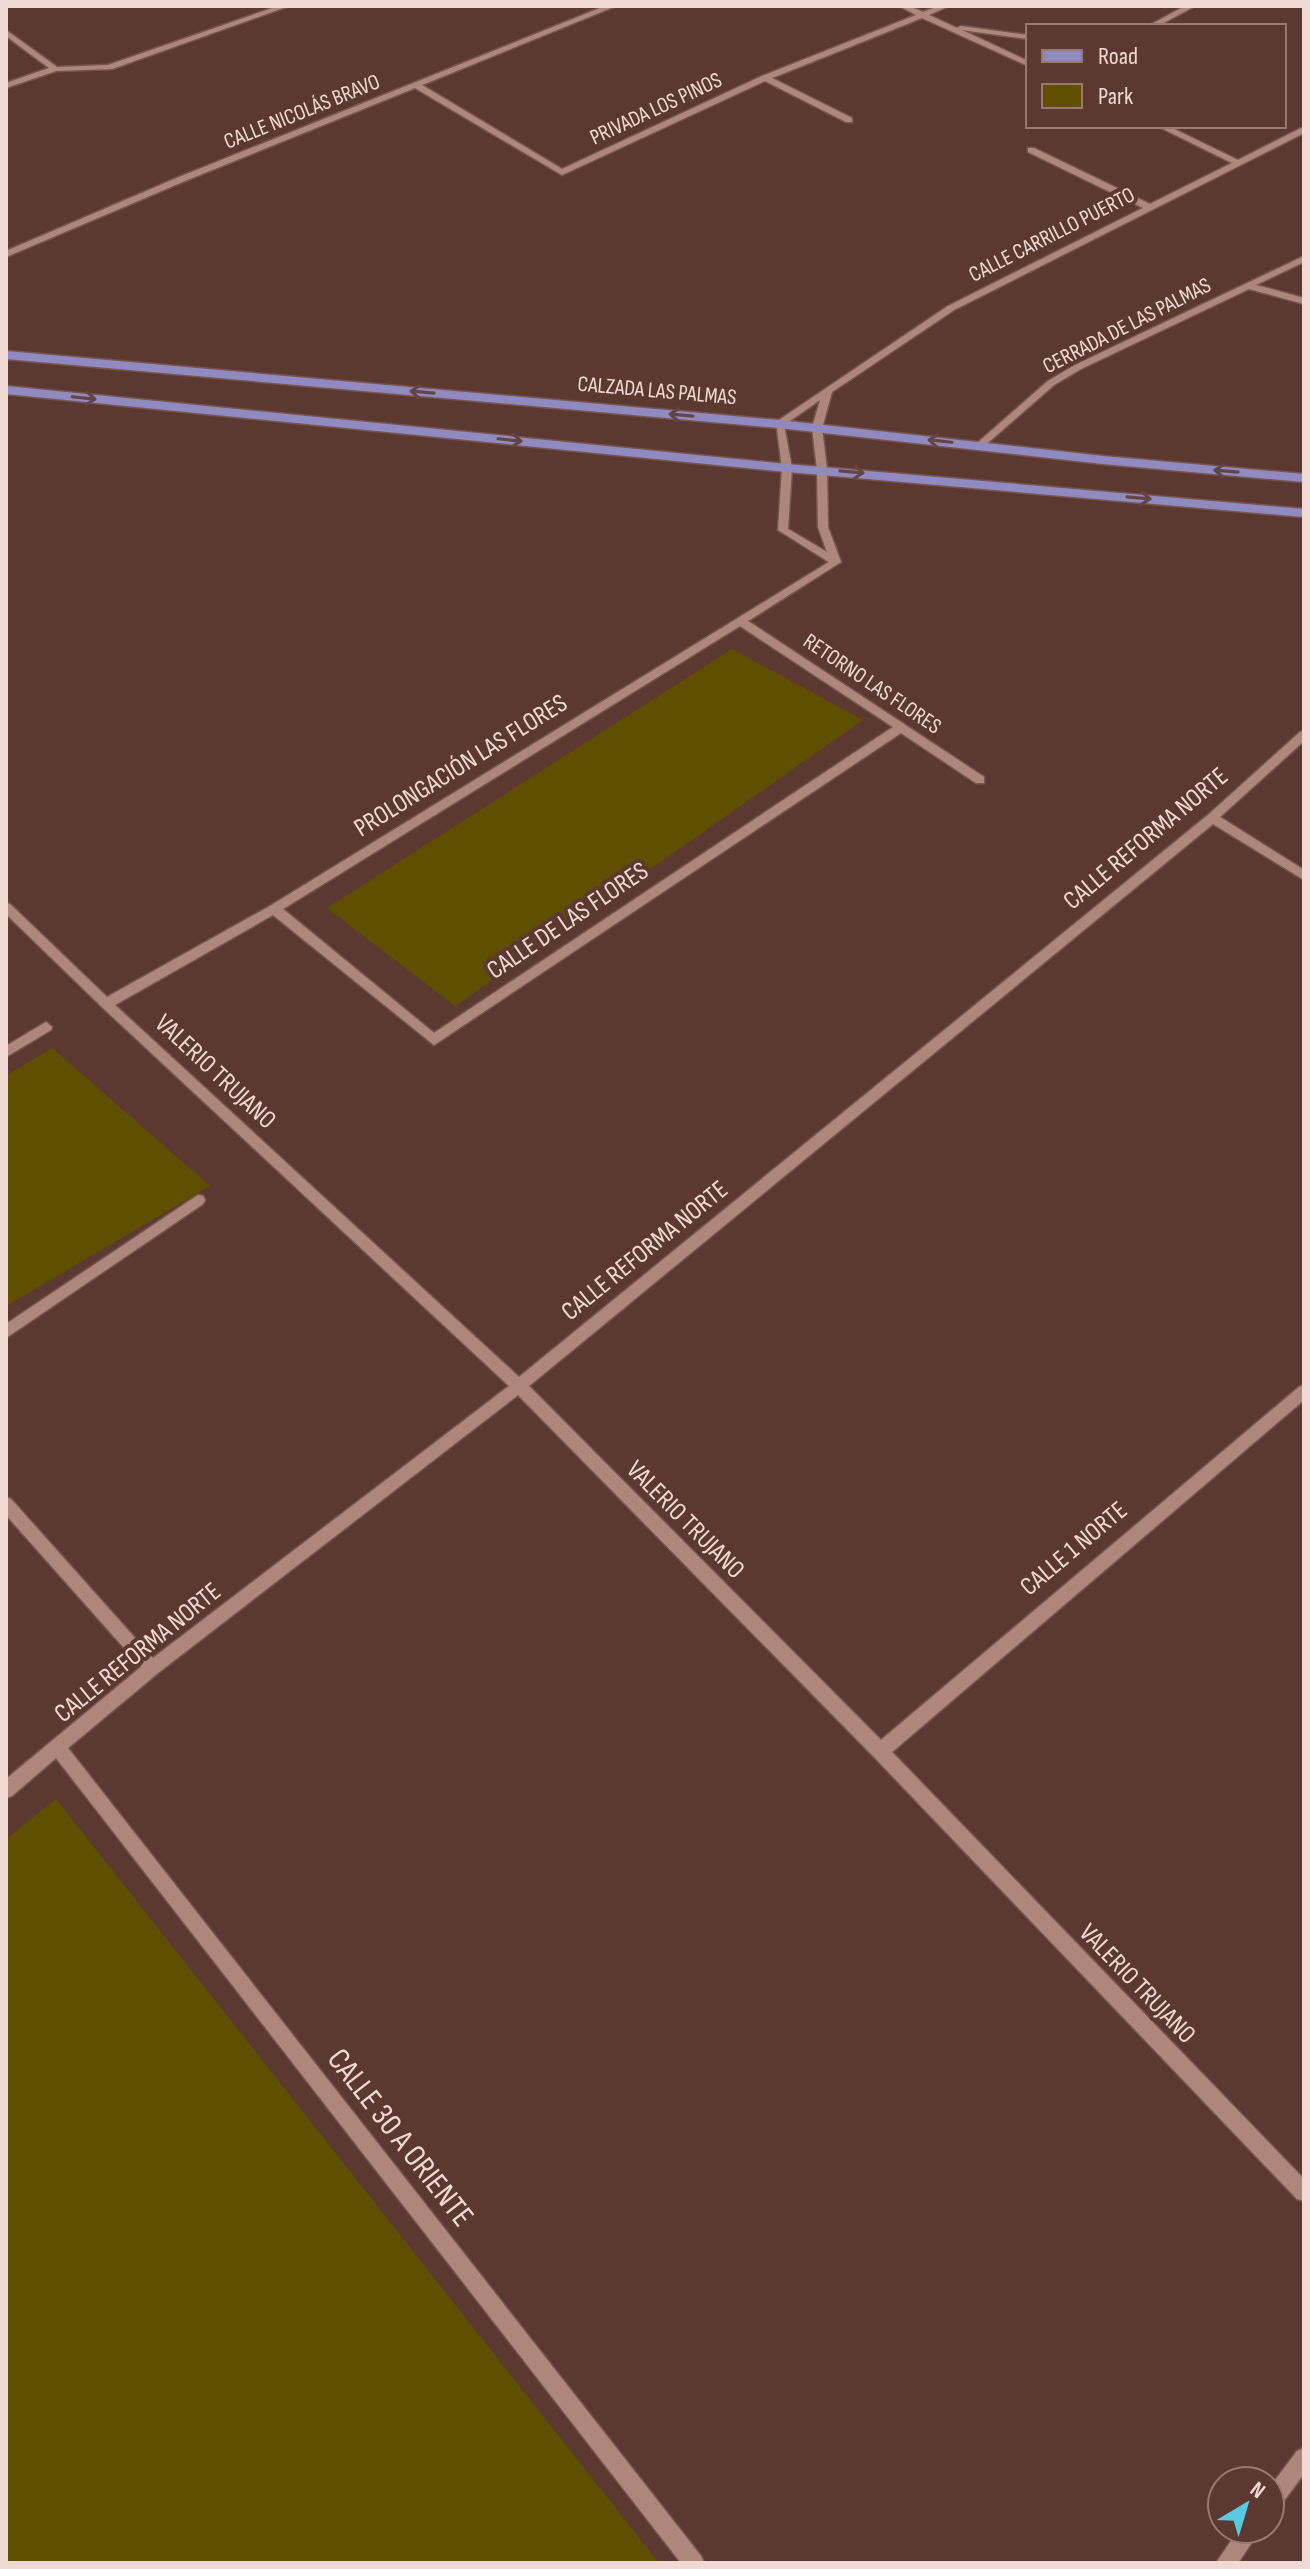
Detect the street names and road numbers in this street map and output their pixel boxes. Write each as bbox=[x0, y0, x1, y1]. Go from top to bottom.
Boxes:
street label: PRIVADA LOS PINOS bbox=[586, 67, 726, 151]
street label: CALLE NICOLÁS BRAVO bbox=[220, 68, 384, 156]
street label: CALLE CARRILLO PUERTO bbox=[965, 182, 1139, 288]
street label: CERRADA DE LAS PALMAS bbox=[1038, 272, 1216, 380]
street label: CALZADA LAS PALMAS bbox=[576, 371, 738, 411]
street label: RETORNO LAS FLORES bbox=[798, 628, 946, 740]
street label: PROLONGACIÓN LAS FLORES bbox=[349, 688, 573, 844]
street label: CALLE REFORMA NORTE bbox=[1058, 761, 1234, 917]
street label: CALLE DE LAS FLORES bbox=[481, 856, 655, 986]
street label: VALERIO TRUJANO bbox=[148, 1008, 282, 1136]
street label: CALLE REFORMA NORTE bbox=[556, 1174, 734, 1328]
street label: VALERIO TRUJANO bbox=[620, 1455, 750, 1585]
street label: CALLE 1 NORTE bbox=[1014, 1495, 1134, 1603]
street label: CALLE REFORMA NORTE bbox=[49, 1576, 227, 1730]
street label: VALERIO TRUJANO bbox=[1072, 1918, 1202, 2050]
street label: CALLE 30 A ORIENTE bbox=[318, 2041, 482, 2235]

